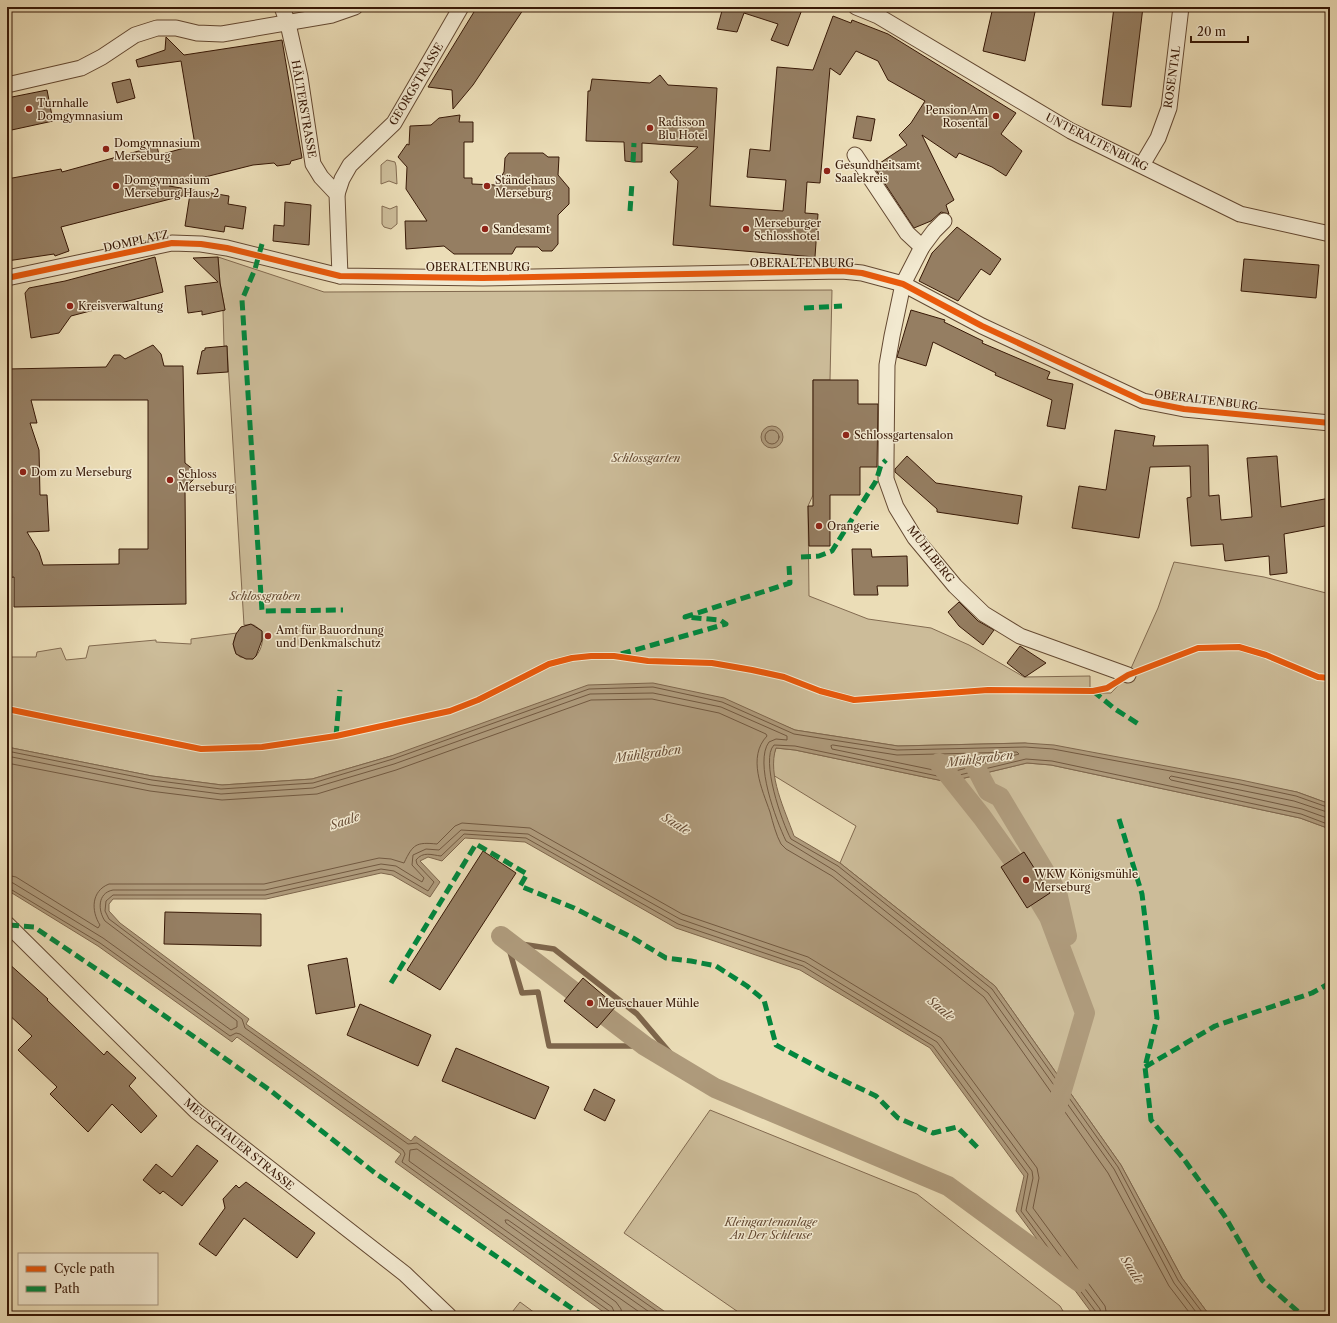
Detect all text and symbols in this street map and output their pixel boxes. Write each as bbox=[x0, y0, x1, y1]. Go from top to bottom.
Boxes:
scale bar bbox=[1191, 18, 1248, 44]
text: 20 m bbox=[1197, 24, 1226, 39]
street label: GEORGSTRASSE bbox=[386, 40, 446, 128]
street label: ROSENTAL bbox=[1161, 44, 1183, 109]
street label: HÄLTERSTRASSE bbox=[288, 59, 320, 160]
place label: Turnhalle Domgymnasium bbox=[37, 96, 124, 123]
place label: Pension Am Rosental bbox=[925, 103, 989, 130]
marker: Turnhalle Domgymnasium bbox=[24, 104, 34, 114]
street label: UNTERALTENBURG bbox=[1043, 110, 1151, 174]
marker: Pension Am Rosental bbox=[991, 111, 1001, 121]
place label: Radisson Blu Hotel bbox=[658, 115, 709, 142]
marker: Radisson Blu Hotel bbox=[645, 123, 655, 133]
place label: Domgymnasium Merseburg bbox=[114, 136, 201, 163]
marker: Domgymnasium Merseburg bbox=[101, 144, 111, 154]
place label: Gesundheitsamt Saalekreis bbox=[835, 158, 920, 185]
marker: Gesundheitsamt Saalekreis bbox=[822, 166, 832, 176]
place label: Domgymnasium Merseburg Haus 2 bbox=[124, 173, 219, 200]
place label: Ständehaus Merseburg bbox=[495, 173, 555, 200]
marker: Domgymnasium Merseburg Haus 2 bbox=[111, 181, 121, 191]
marker: Ständehaus Merseburg bbox=[482, 181, 492, 191]
place label: Merseburger Schlosshotel bbox=[754, 216, 822, 243]
place label: Sandesamt bbox=[493, 222, 550, 236]
marker: Sandesamt bbox=[480, 224, 490, 234]
marker: Merseburger Schlosshotel bbox=[741, 224, 751, 234]
street label: DOMPLATZ bbox=[102, 227, 170, 255]
street label: OBERALTENBURG bbox=[750, 256, 854, 270]
street label: OBERALTENBURG bbox=[426, 260, 530, 274]
place label: Kreisverwaltung bbox=[78, 299, 163, 313]
marker: Kreisverwaltung bbox=[65, 301, 75, 311]
street label: OBERALTENBURG bbox=[1153, 387, 1259, 413]
place label: Schlossgartensalon bbox=[854, 428, 954, 442]
marker: Schlossgartensalon bbox=[841, 430, 851, 440]
park label: Schlossgarten bbox=[610, 451, 681, 465]
place label: Dom zu Merseburg bbox=[31, 465, 132, 479]
marker: Dom zu Merseburg bbox=[18, 467, 28, 477]
place label: Schloss Merseburg bbox=[178, 467, 235, 494]
marker: Schloss Merseburg bbox=[165, 475, 175, 485]
place label: Orangerie bbox=[827, 519, 879, 533]
marker: Orangerie bbox=[814, 521, 824, 531]
street label: MÜHLBERG bbox=[904, 522, 958, 585]
park label: Schlossgraben bbox=[229, 589, 301, 603]
place label: Amt für Bauordnung und Denkmalschutz bbox=[275, 623, 384, 650]
marker: Amt für Bauordnung und Denkmalschutz bbox=[263, 631, 273, 641]
water label: Mühlgraben bbox=[612, 741, 682, 766]
water label: Mühlgraben bbox=[944, 747, 1014, 770]
water label: Saale bbox=[327, 808, 363, 833]
water label: Saale bbox=[659, 809, 694, 839]
place label: WKW Königsmühle Merseburg bbox=[1033, 867, 1138, 894]
marker: WKW Königsmühle Merseburg bbox=[1021, 875, 1031, 885]
water label: Saale bbox=[924, 993, 959, 1025]
place label: Meuschauer Mühle bbox=[598, 996, 699, 1010]
marker: Meuschauer Mühle bbox=[585, 998, 595, 1008]
street label: MEUSCHAUER STRASSE bbox=[181, 1095, 297, 1193]
park label: Kleingartenanlage An Der Schleuse bbox=[724, 1215, 818, 1242]
water label: Saale bbox=[1118, 1252, 1147, 1288]
legend bbox=[18, 1253, 158, 1305]
text: Cycle path bbox=[54, 1261, 115, 1276]
text: Path bbox=[54, 1281, 80, 1296]

